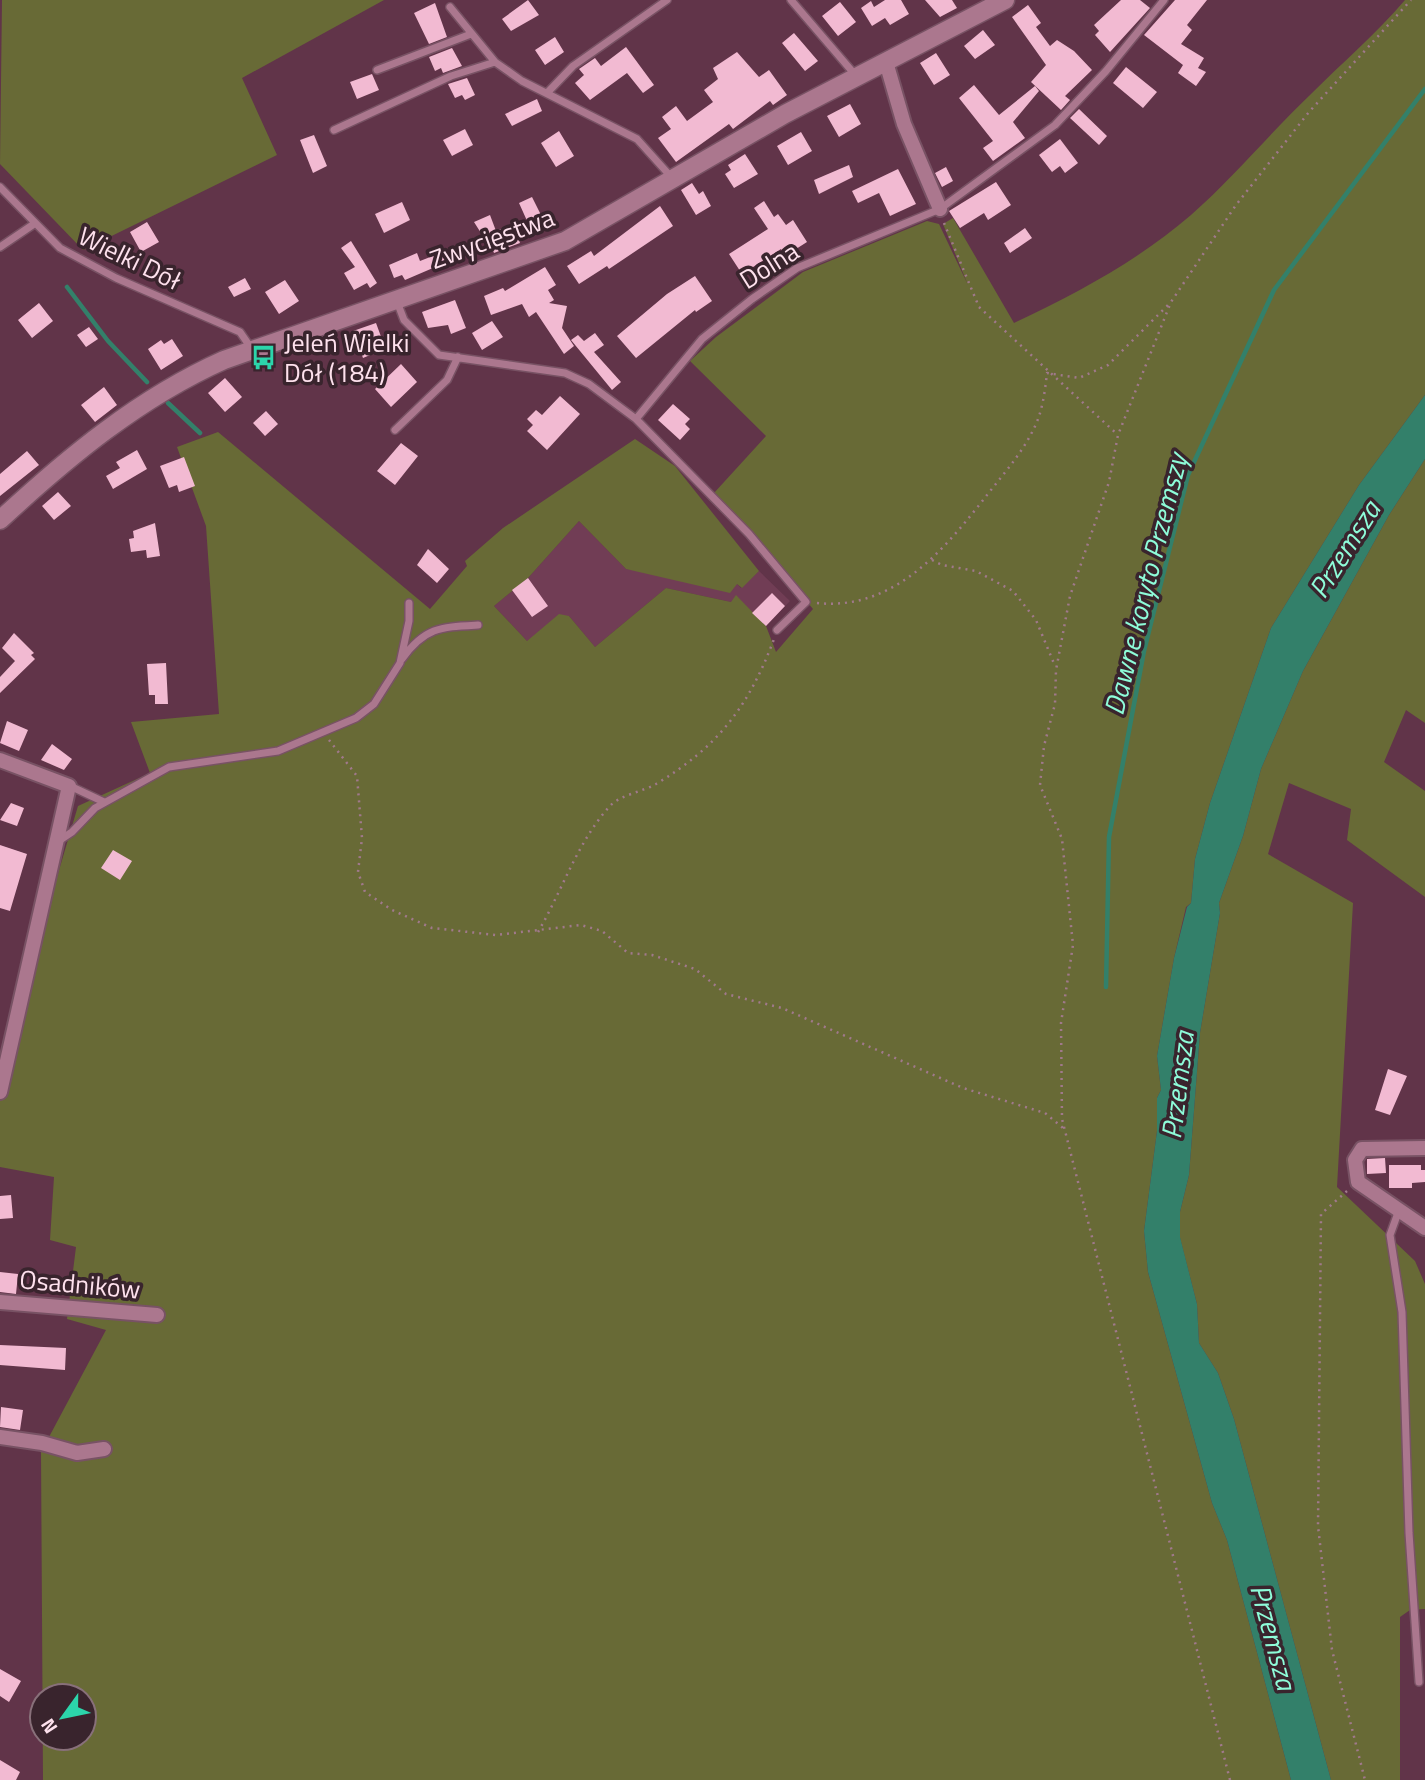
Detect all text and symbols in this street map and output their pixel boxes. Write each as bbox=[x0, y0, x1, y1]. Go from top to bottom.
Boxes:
street label: Zwycięstwa bbox=[424, 197, 560, 279]
street label: Wielki Dół bbox=[72, 216, 188, 300]
street label: Dolna bbox=[732, 232, 806, 298]
place label: Jeleń Wielki Dół (184) bbox=[284, 323, 409, 392]
bus stop icon: Jeleń Wielki Dół (184) bbox=[250, 343, 278, 371]
water label: Dawne koryto Przemszy bbox=[1092, 446, 1199, 719]
water label: Przemsza bbox=[1297, 490, 1392, 606]
water label: Przemsza bbox=[1149, 1027, 1205, 1141]
street label: Osadników bbox=[18, 1259, 142, 1309]
water label: Przemsza bbox=[1239, 1579, 1309, 1697]
north arrow bbox=[28, 1682, 98, 1752]
text: N bbox=[33, 1713, 64, 1740]

